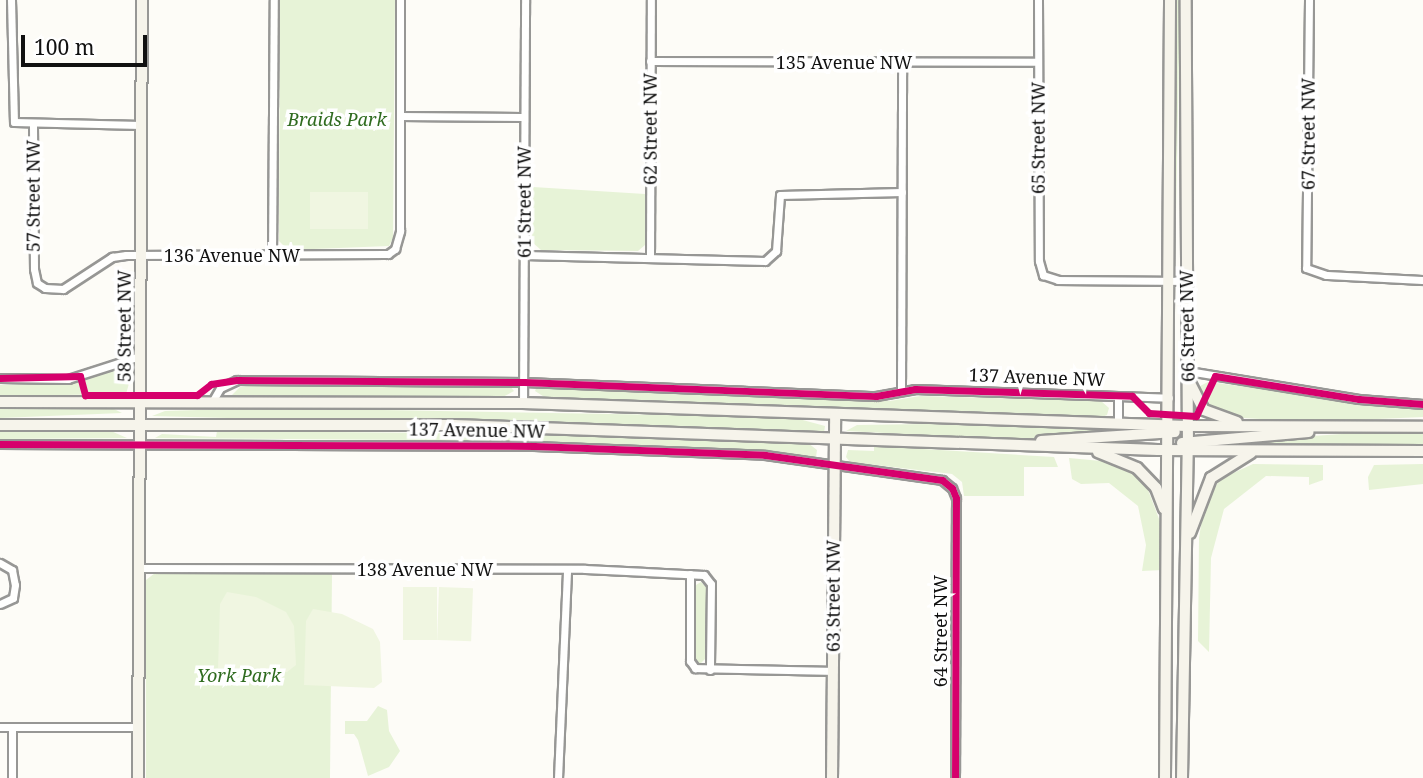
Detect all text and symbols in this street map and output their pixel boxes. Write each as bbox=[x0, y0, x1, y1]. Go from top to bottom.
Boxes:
scale bar bbox=[24, 21, 150, 65]
text: 100 m bbox=[34, 33, 95, 61]
street label: 135 Avenue NW bbox=[776, 51, 912, 73]
street label: 62 Street NW bbox=[639, 73, 661, 185]
street label: 67 Street NW bbox=[1297, 78, 1319, 190]
street label: 65 Street NW bbox=[1027, 82, 1049, 194]
park label: Braids Park bbox=[287, 108, 387, 130]
street label: 57 Street NW bbox=[22, 140, 44, 252]
street label: 61 Street NW bbox=[513, 146, 535, 258]
street label: 136 Avenue NW bbox=[164, 244, 300, 266]
street label: 58 Street NW bbox=[113, 270, 135, 382]
street label: 66 Street NW bbox=[1175, 270, 1199, 382]
street label: 137 Avenue NW bbox=[968, 364, 1106, 390]
street label: 137 Avenue NW bbox=[409, 418, 545, 442]
street label: 63 Street NW bbox=[822, 540, 844, 652]
street label: 138 Avenue NW bbox=[357, 558, 493, 580]
street label: 64 Street NW bbox=[929, 575, 951, 687]
park label: York Park bbox=[197, 664, 281, 686]

